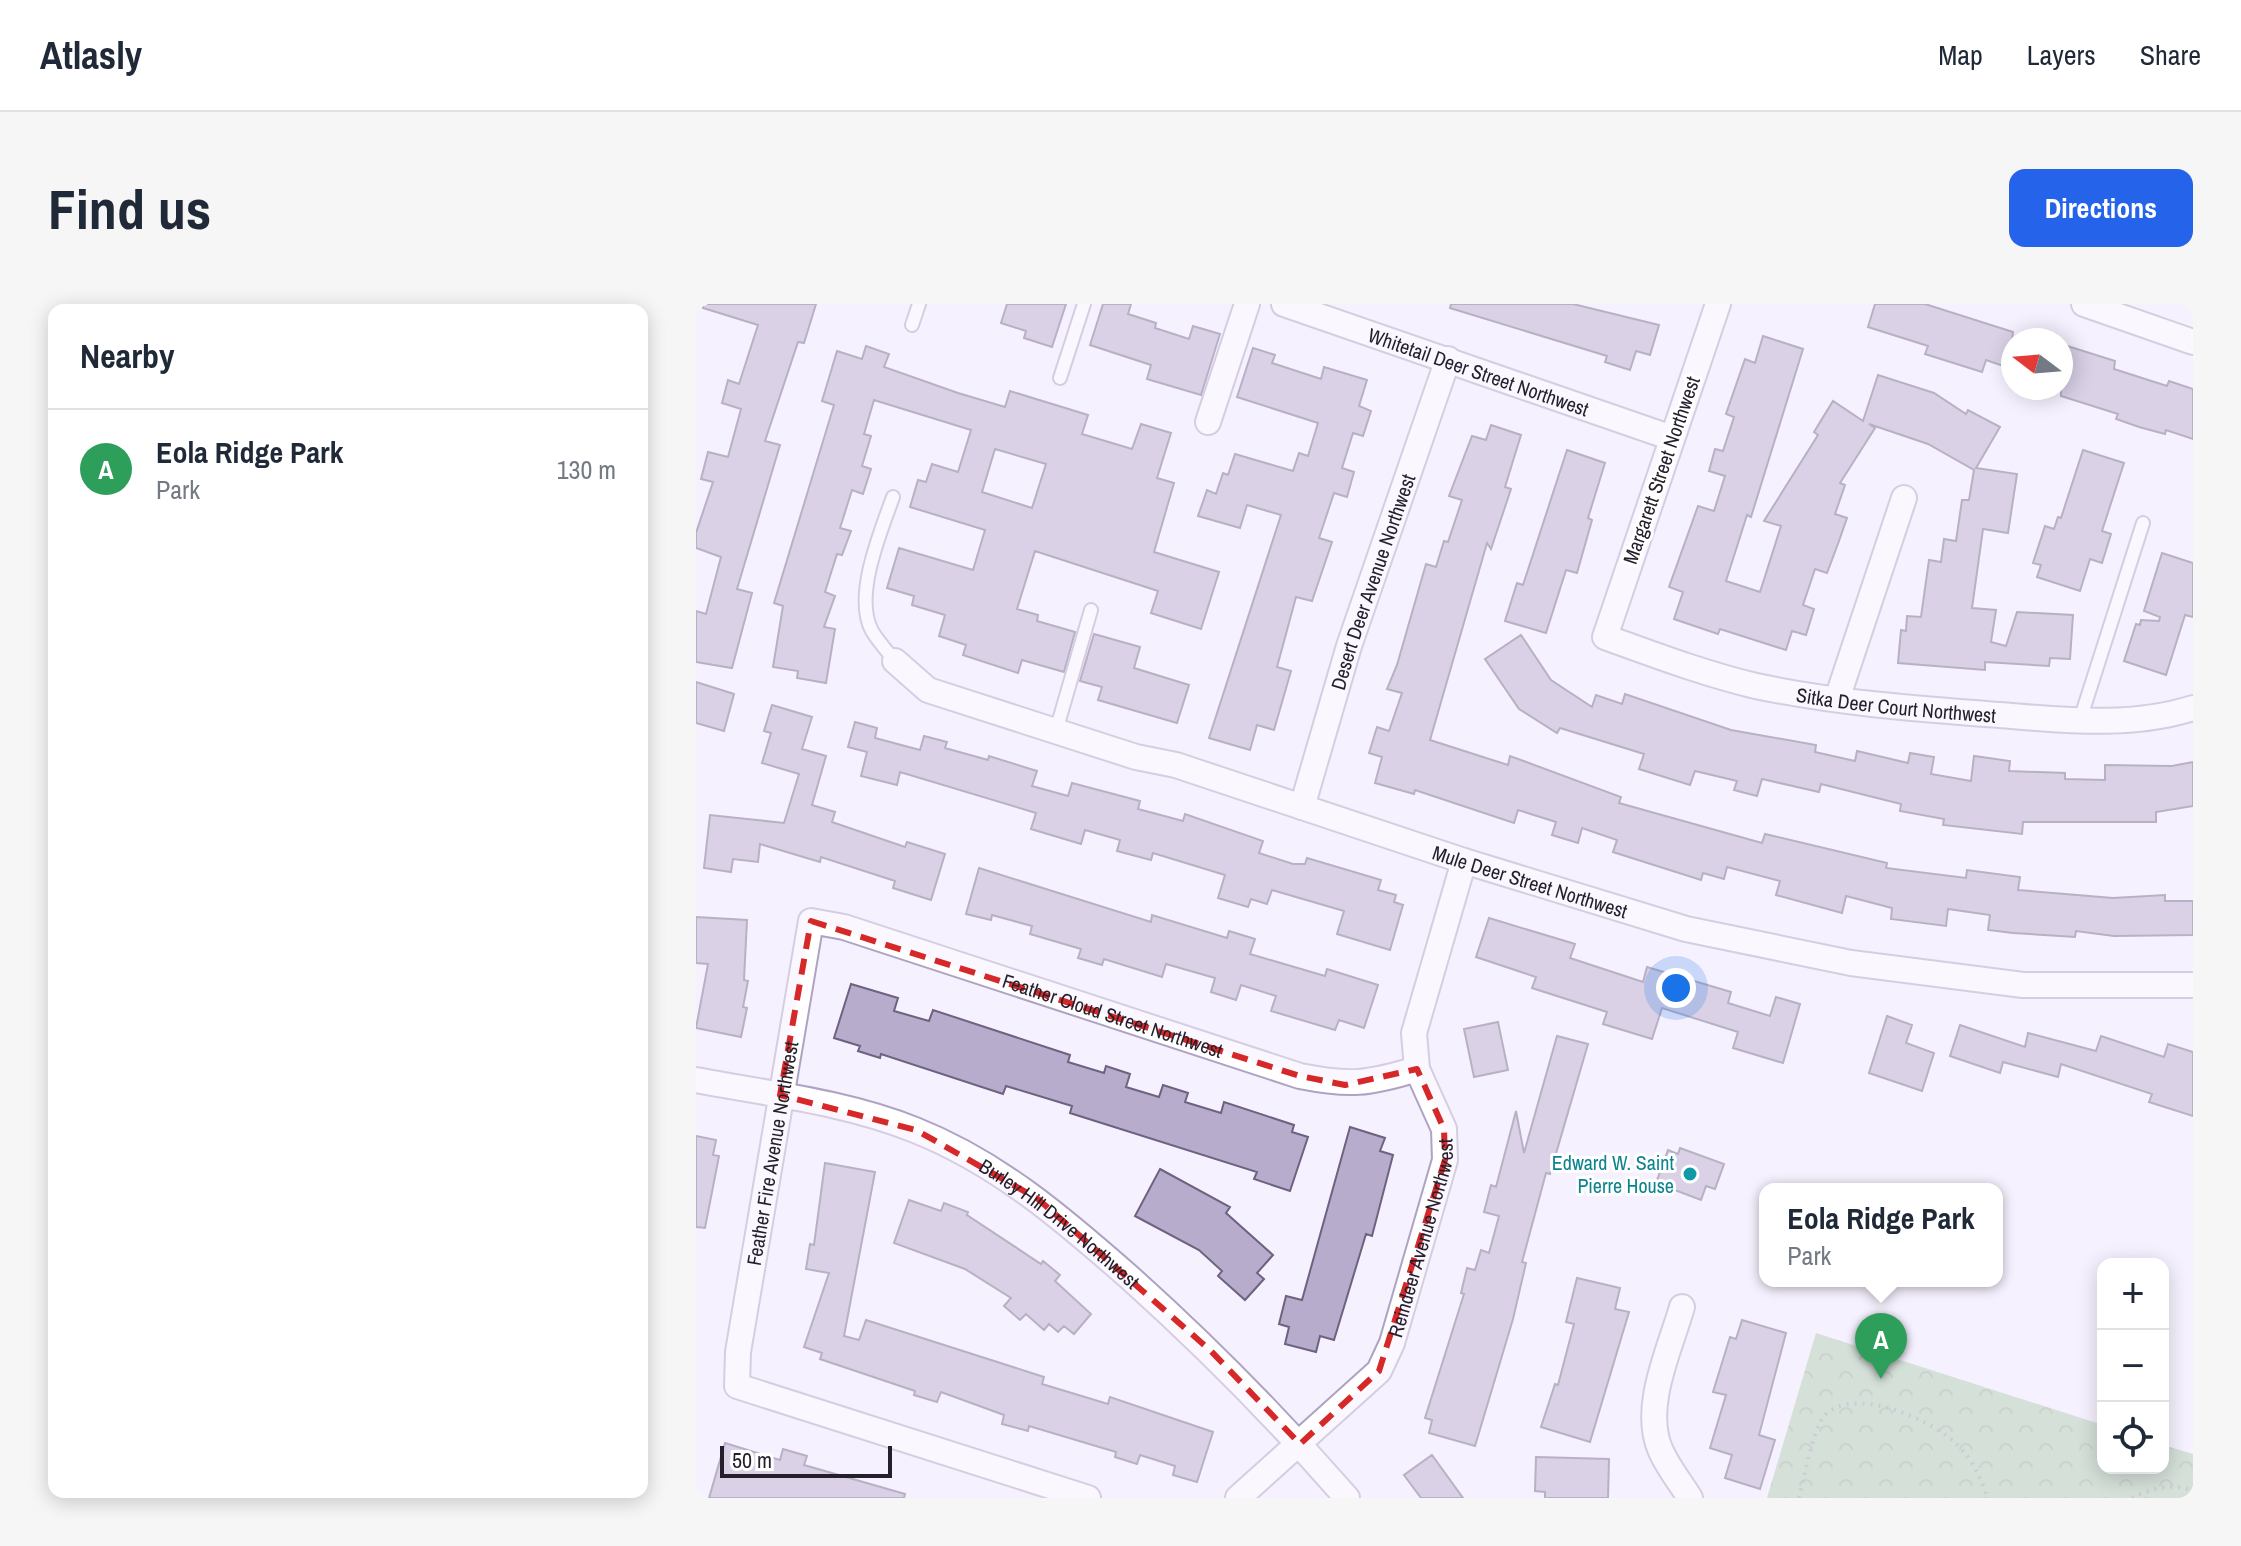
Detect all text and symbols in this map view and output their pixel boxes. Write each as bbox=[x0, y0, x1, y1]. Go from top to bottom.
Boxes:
text: Atlasly bbox=[40, 30, 142, 81]
text: Map bbox=[1938, 36, 1983, 74]
text: Layers bbox=[2027, 36, 2096, 74]
text: Share bbox=[2140, 36, 2201, 74]
button: Directions bbox=[2009, 169, 2193, 247]
text: Find us bbox=[48, 171, 211, 246]
street label: Whitetail Deer Street Northwest bbox=[1365, 321, 1593, 422]
north arrow bbox=[2001, 328, 2073, 400]
text: Nearby bbox=[80, 333, 175, 379]
street label: Margarett Street Northwest bbox=[1616, 372, 1706, 567]
text: Eola Ridge Park bbox=[156, 432, 343, 472]
text: A bbox=[98, 452, 114, 487]
text: 130 m bbox=[557, 452, 616, 487]
street label: Desert Deer Avenue Northwest bbox=[1324, 470, 1421, 693]
text: Park bbox=[156, 472, 200, 507]
street label: Sitka Deer Court Northwest bbox=[1794, 680, 1997, 728]
street label: Mule Deer Street Northwest bbox=[1429, 838, 1631, 924]
street label: Feather Cloud Street Northwest bbox=[999, 966, 1227, 1064]
your location bbox=[1656, 968, 1696, 1008]
street label: Feather Fire Avenue Northwest bbox=[739, 1039, 804, 1267]
street label: Reindeer Avenue Northwest bbox=[1381, 1138, 1459, 1340]
place label: Edward W. Saint Pierre House bbox=[1552, 1149, 1674, 1199]
street label: Burley Hill Drive Northwest bbox=[975, 1152, 1146, 1294]
marker: Edward W. Saint Pierre House bbox=[1681, 1165, 1699, 1183]
popup bbox=[1759, 1183, 2003, 1287]
text: Eola Ridge Park bbox=[1787, 1198, 1975, 1238]
text: Park bbox=[1787, 1238, 1831, 1273]
map controls bbox=[2097, 1258, 2169, 1474]
button: + bbox=[2097, 1258, 2169, 1330]
pin: A bbox=[1855, 1313, 1907, 1379]
button: − bbox=[2097, 1330, 2169, 1402]
button: locate bbox=[2097, 1402, 2169, 1474]
scale bar bbox=[720, 1442, 892, 1478]
text: 50 m bbox=[732, 1445, 772, 1475]

